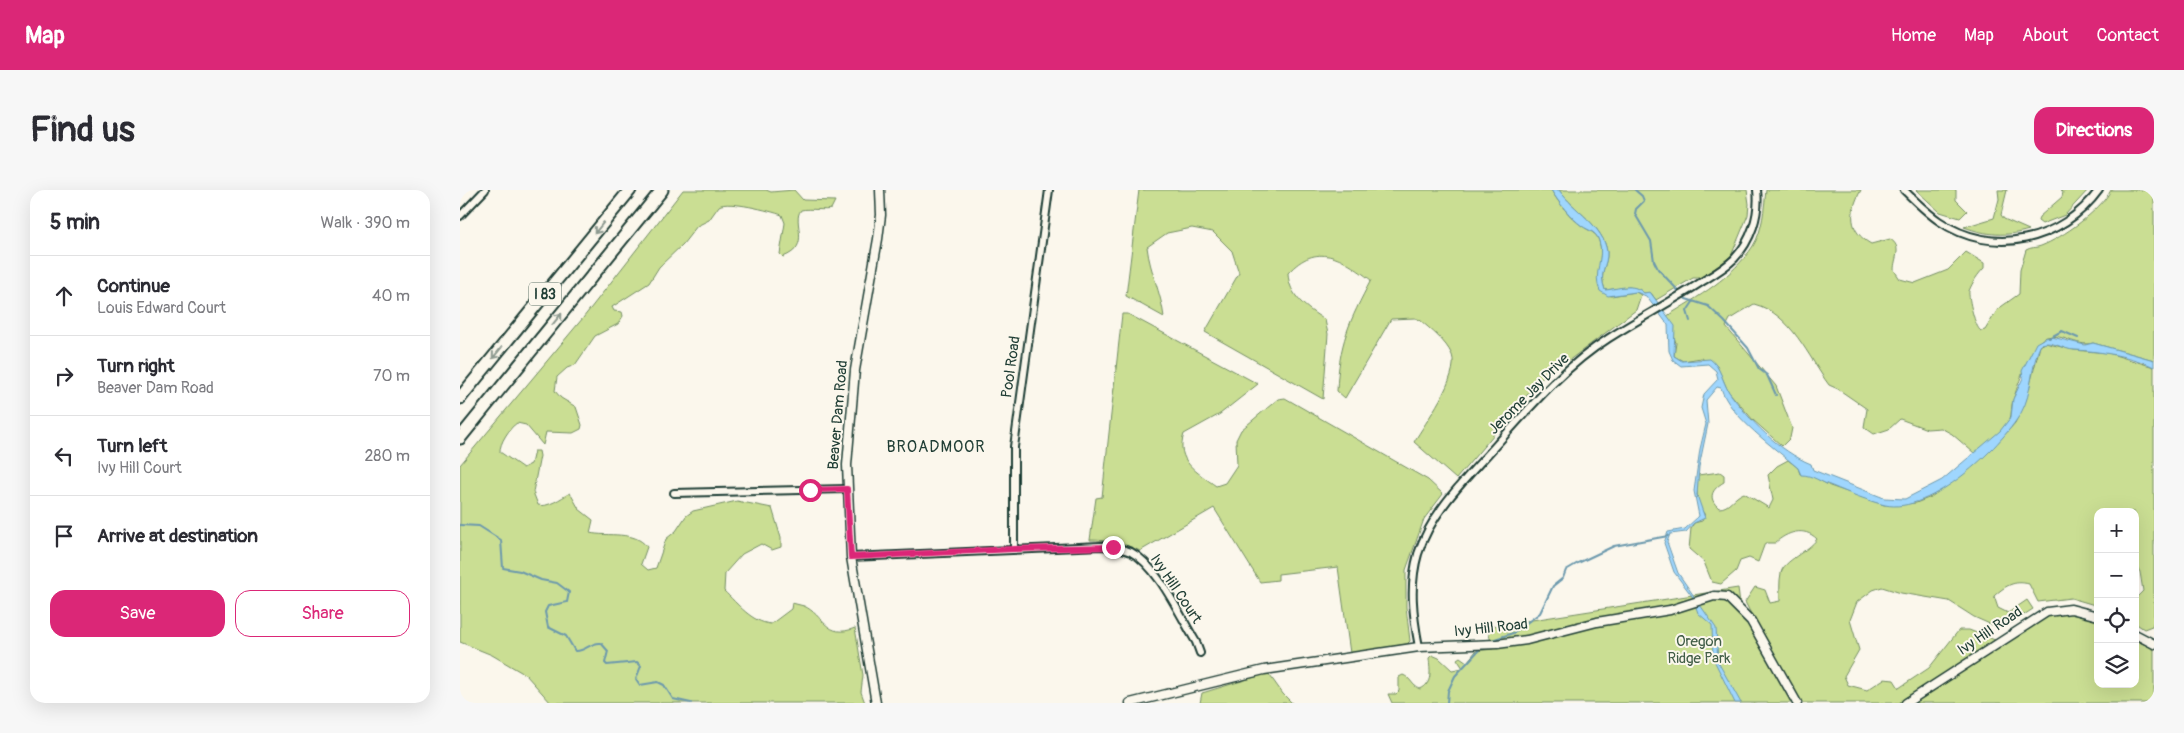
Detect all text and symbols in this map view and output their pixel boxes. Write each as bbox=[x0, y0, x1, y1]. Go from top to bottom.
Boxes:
text: Map bbox=[25, 21, 65, 50]
text: Home bbox=[1891, 24, 1936, 47]
text: Map bbox=[1964, 24, 1994, 47]
text: About bbox=[2022, 24, 2068, 47]
text: Contact bbox=[2096, 24, 2159, 47]
button: Directions bbox=[2034, 107, 2154, 154]
text: Find us bbox=[30, 108, 135, 152]
text: 5 min bbox=[50, 209, 100, 236]
text: Walk · 390 m bbox=[321, 213, 410, 233]
one-way arrow bbox=[594, 221, 605, 234]
text: Continue bbox=[97, 274, 170, 298]
icon: ahead bbox=[50, 282, 78, 310]
road number: I 83 bbox=[529, 282, 561, 306]
text: 40 m bbox=[372, 286, 410, 306]
text: Louis Edward Court bbox=[97, 298, 226, 318]
one-way arrow bbox=[552, 313, 563, 326]
street label: Pool Road bbox=[997, 335, 1025, 399]
one-way arrow bbox=[491, 347, 502, 360]
street label: Jerome Jay Drive bbox=[1484, 349, 1574, 439]
text: Turn right bbox=[97, 354, 175, 378]
street label: Beaver Dam Road bbox=[824, 360, 852, 470]
icon: right bbox=[50, 362, 78, 390]
text: 70 m bbox=[373, 366, 410, 386]
text: Beaver Dam Road bbox=[97, 378, 214, 398]
text: Turn left bbox=[97, 434, 167, 458]
district label: BROADMOOR bbox=[886, 437, 986, 457]
icon: left bbox=[50, 442, 78, 470]
text: 280 m bbox=[364, 446, 410, 466]
text: Ivy Hill Court bbox=[97, 458, 182, 478]
route start bbox=[799, 479, 822, 502]
map controls bbox=[2094, 508, 2139, 688]
button: + bbox=[2094, 508, 2139, 553]
icon: arrive bbox=[50, 522, 78, 550]
text: Arrive at destination bbox=[97, 524, 258, 548]
route end bbox=[1102, 536, 1125, 559]
street label: Ivy Hill Court bbox=[1146, 551, 1207, 628]
button: − bbox=[2094, 553, 2139, 598]
button: Save bbox=[50, 590, 225, 637]
button: Share bbox=[235, 590, 410, 637]
button: locate bbox=[2094, 598, 2139, 643]
street label: Ivy Hill Road bbox=[1954, 602, 2026, 660]
street label: Ivy Hill Road bbox=[1453, 615, 1529, 641]
park label: Oregon Ridge Park bbox=[1667, 632, 1731, 668]
button: layers bbox=[2094, 643, 2139, 688]

